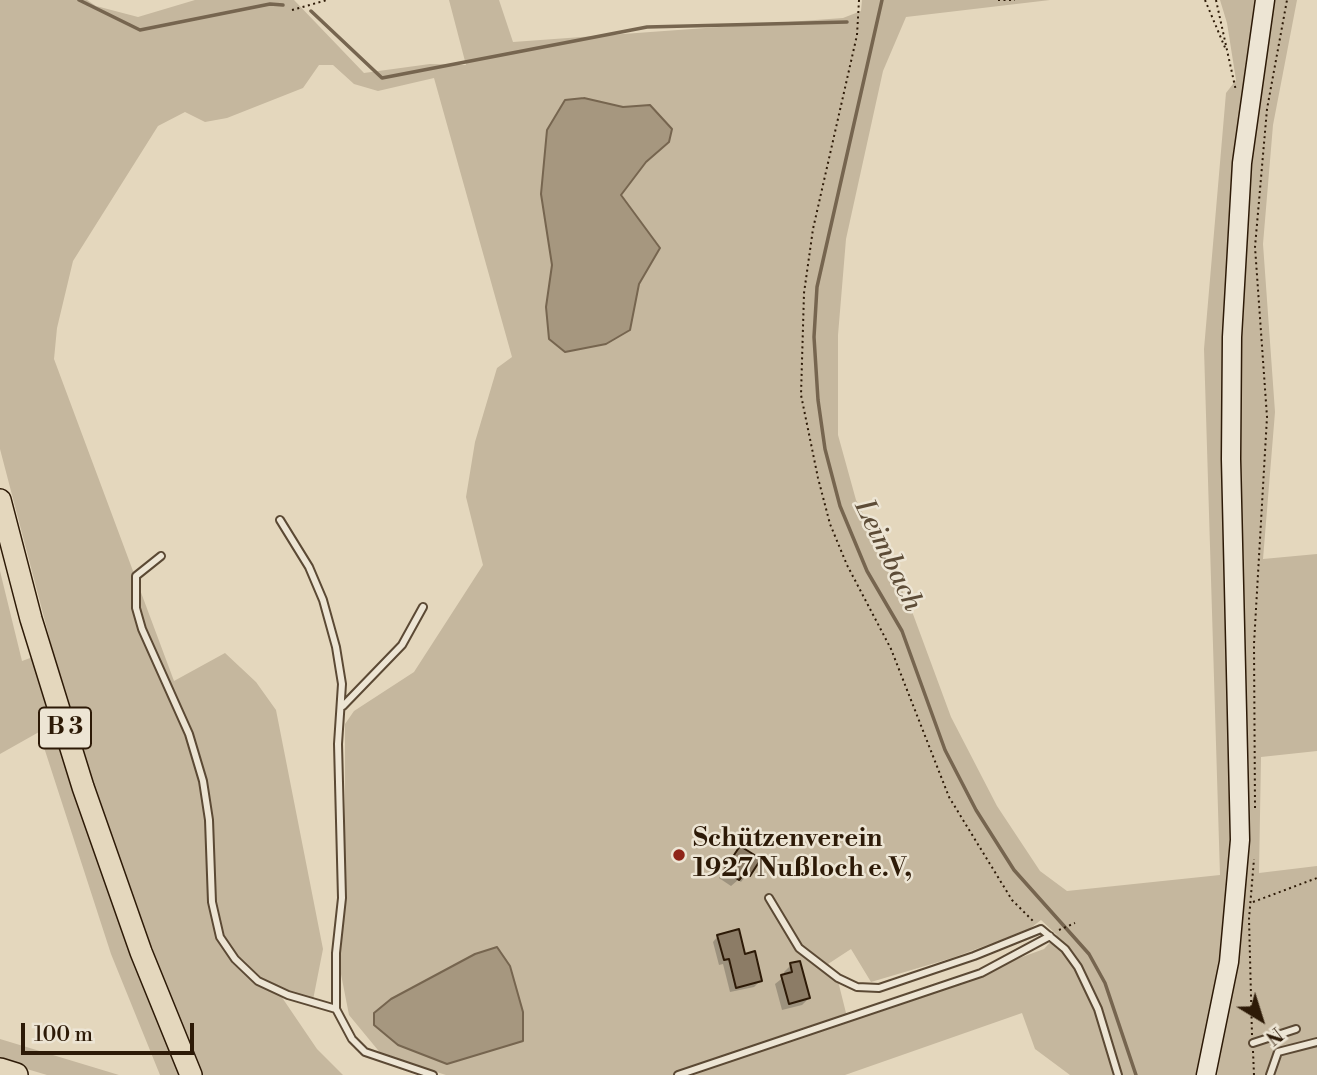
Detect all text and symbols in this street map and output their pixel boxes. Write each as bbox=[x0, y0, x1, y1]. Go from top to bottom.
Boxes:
water label: Leimbach bbox=[846, 495, 928, 617]
road number: B 3 bbox=[39, 708, 91, 748]
place label: Schützenverein 1927 Nußloch e.V, bbox=[693, 824, 912, 886]
marker: Schützenverein 1927 Nußloch e.V, bbox=[671, 847, 687, 863]
north arrow bbox=[1226, 984, 1296, 1054]
scale bar bbox=[24, 1009, 198, 1052]
text: N bbox=[1261, 1021, 1287, 1050]
text: 100 m bbox=[34, 1022, 93, 1048]

